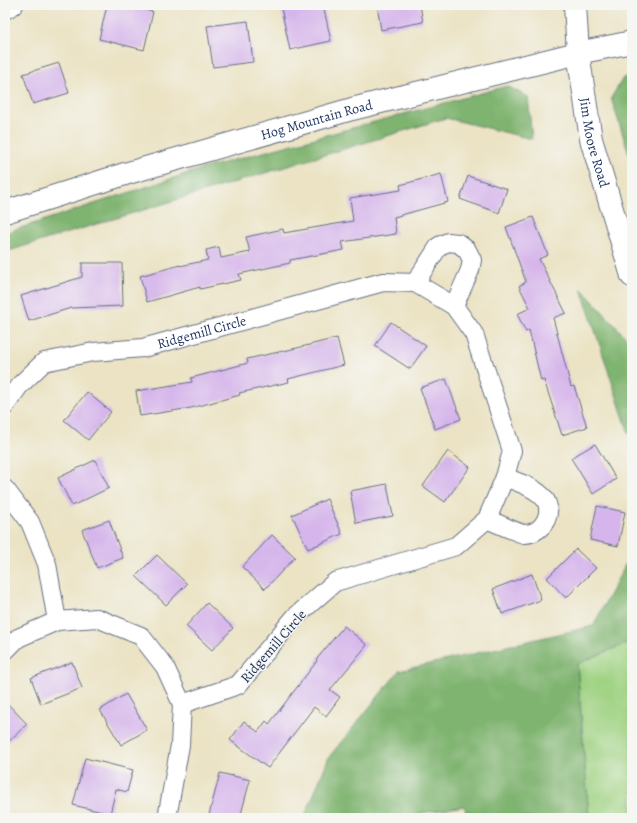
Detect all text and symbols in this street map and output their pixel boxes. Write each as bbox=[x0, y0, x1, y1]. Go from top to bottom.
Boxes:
street label: Hog Mountain Road bbox=[258, 95, 375, 145]
street label: Jim Moore Road bbox=[575, 96, 614, 190]
street label: Ridgemill Circle bbox=[155, 311, 248, 354]
street label: Ridgemill Circle bbox=[236, 606, 311, 687]

